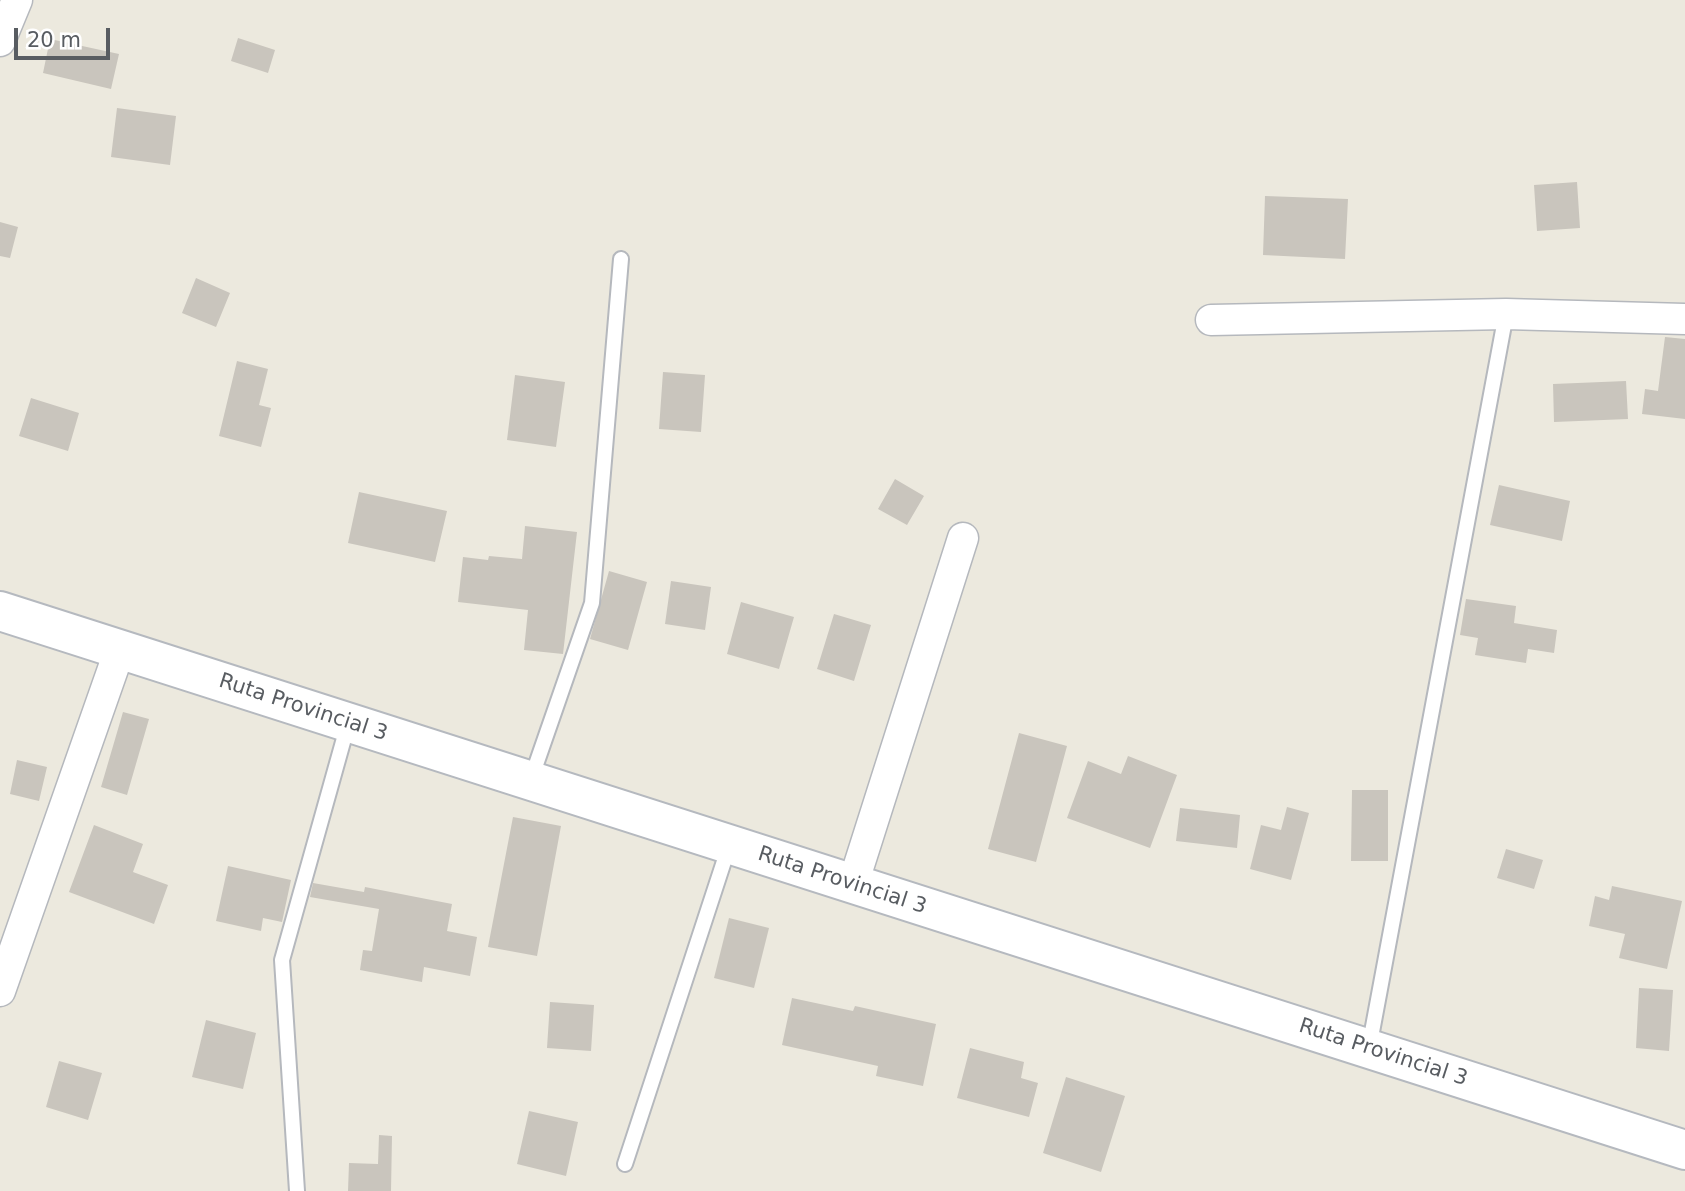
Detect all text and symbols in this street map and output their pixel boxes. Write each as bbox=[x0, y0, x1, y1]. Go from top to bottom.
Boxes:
scale bar bbox=[18, 14, 114, 58]
text: 20 m bbox=[27, 28, 81, 52]
street label: Ruta Provincial 3 bbox=[216, 669, 390, 747]
street label: Ruta Provincial 3 bbox=[755, 842, 929, 920]
street label: Ruta Provincial 3 bbox=[1296, 1014, 1470, 1092]

